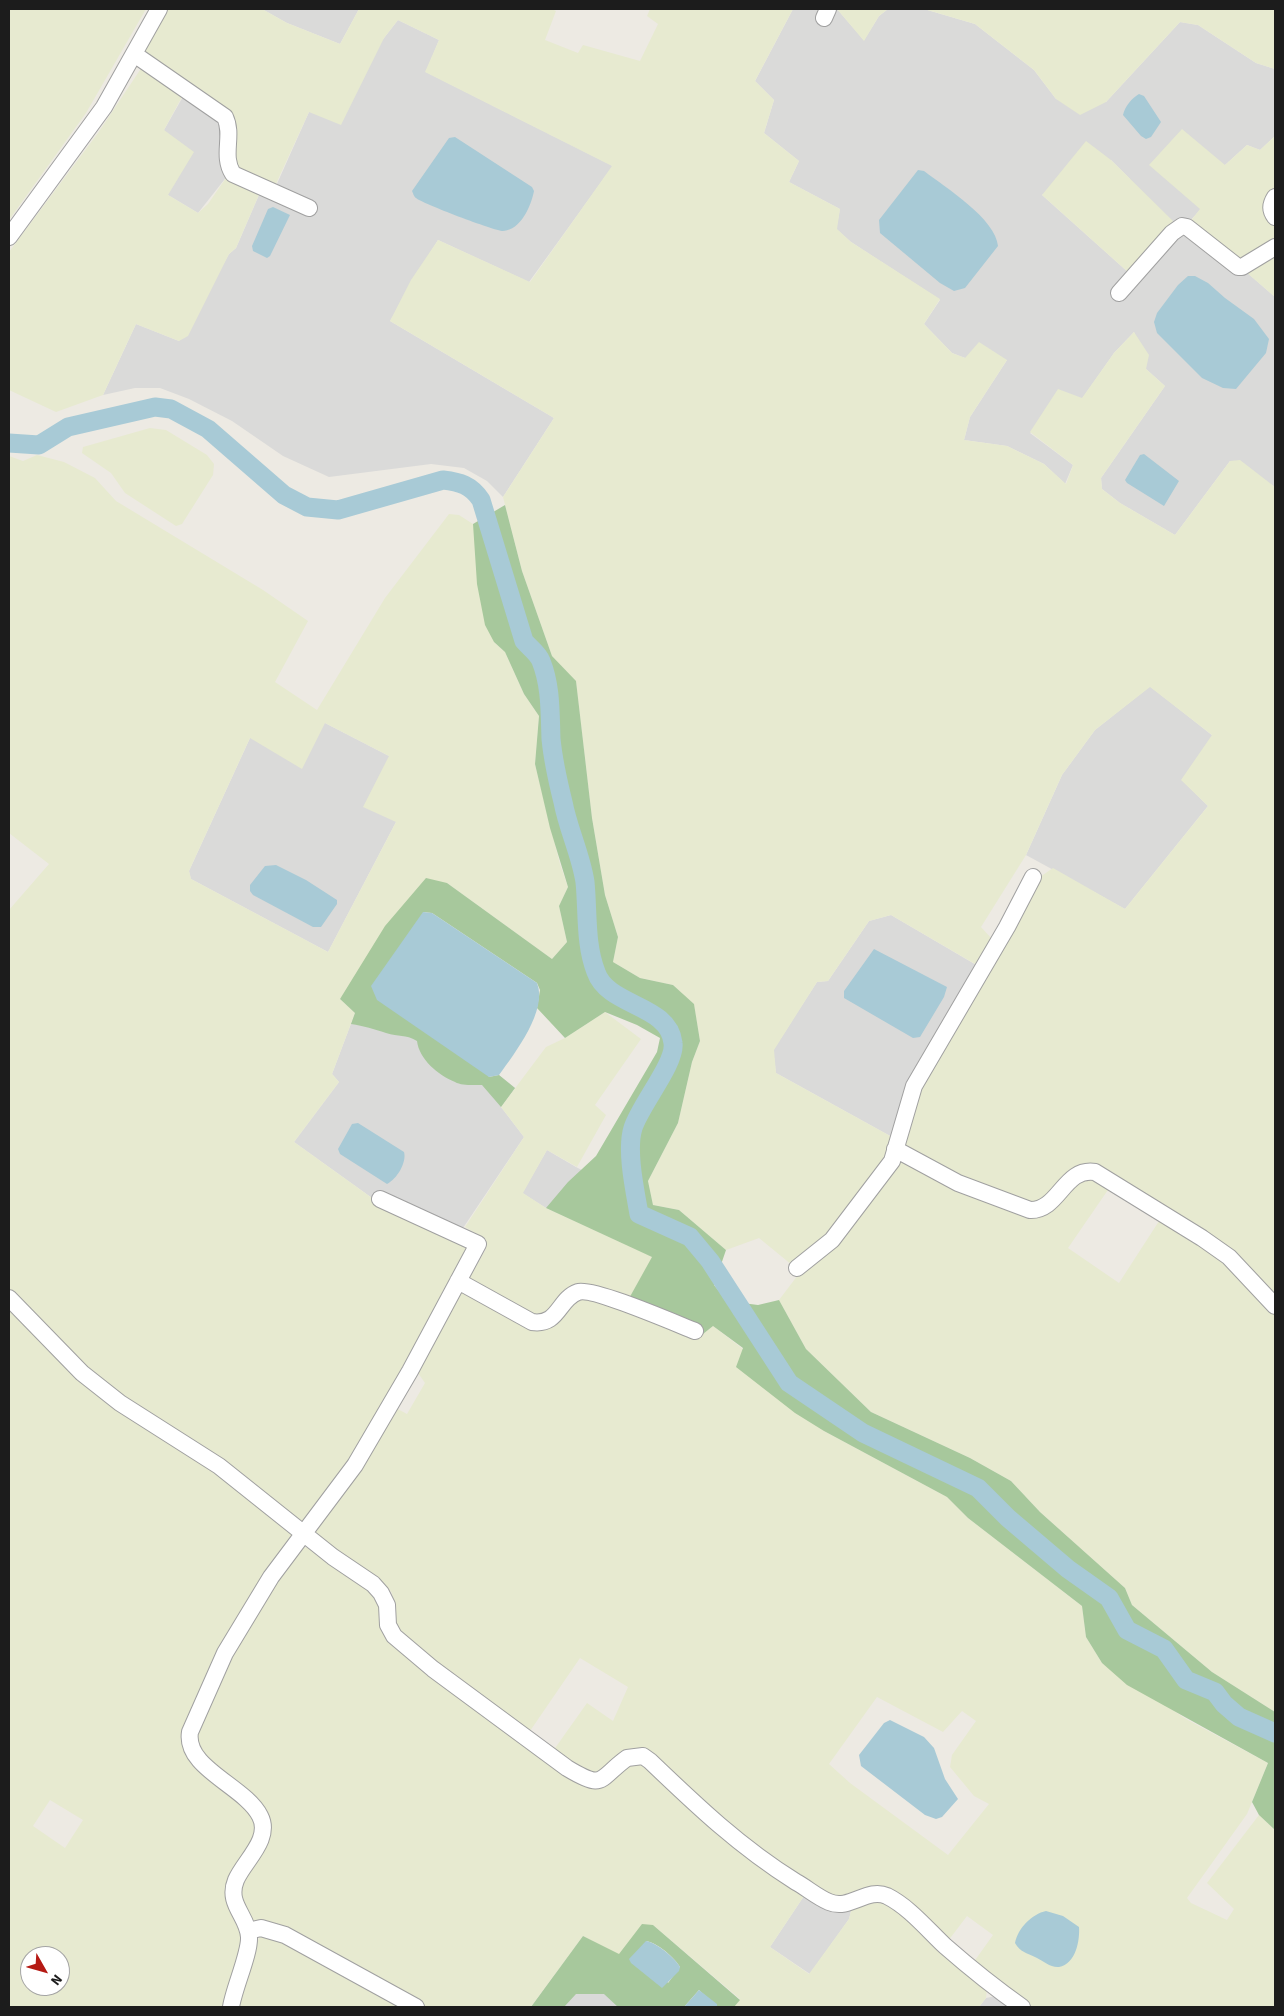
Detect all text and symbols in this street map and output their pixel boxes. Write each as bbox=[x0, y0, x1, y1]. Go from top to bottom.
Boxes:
north arrow bbox=[20, 1946, 70, 1996]
text: N bbox=[45, 1970, 67, 1989]

